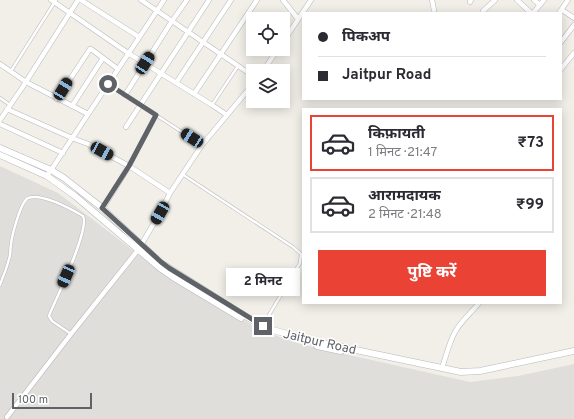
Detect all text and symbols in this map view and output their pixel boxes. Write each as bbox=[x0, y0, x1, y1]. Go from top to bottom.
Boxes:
map controls bbox=[246, 12, 290, 108]
button: locate bbox=[246, 12, 290, 56]
text: पिकअप bbox=[342, 28, 390, 47]
car bbox=[133, 50, 157, 76]
button: layers bbox=[246, 64, 290, 108]
text: Jaitpur Road bbox=[342, 66, 431, 85]
route start bbox=[99, 75, 117, 93]
car bbox=[52, 76, 74, 102]
icon: car bbox=[320, 125, 356, 161]
text: किफ़ायती bbox=[368, 125, 425, 144]
car bbox=[179, 126, 205, 150]
text: ₹73 bbox=[517, 134, 544, 153]
car bbox=[89, 140, 115, 162]
text: 1 मिनट · 21:47 bbox=[368, 145, 437, 161]
icon: car bbox=[320, 187, 356, 223]
text: आरामदायक bbox=[368, 187, 441, 206]
text: ₹99 bbox=[516, 196, 544, 215]
car bbox=[149, 200, 171, 226]
text: 2 मिनट · 21:48 bbox=[368, 207, 442, 223]
button: पुष्टि करें bbox=[318, 250, 546, 296]
car bbox=[56, 263, 76, 289]
callout: 2 मिनट bbox=[226, 268, 300, 296]
text: 2 मिनट bbox=[244, 274, 282, 290]
route end bbox=[254, 317, 272, 335]
street label: Jaitpur Road bbox=[281, 327, 358, 359]
scale bar bbox=[12, 391, 92, 410]
text: 100 m bbox=[18, 393, 48, 407]

